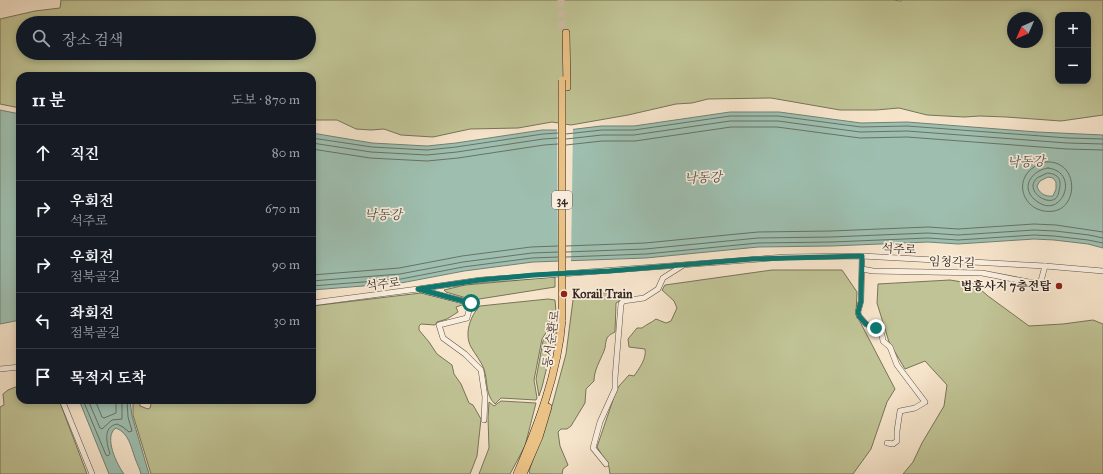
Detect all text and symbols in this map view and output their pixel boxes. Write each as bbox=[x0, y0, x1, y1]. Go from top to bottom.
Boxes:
north arrow bbox=[1007, 12, 1043, 48]
map controls bbox=[1055, 12, 1091, 84]
button: + bbox=[1055, 12, 1091, 48]
search box bbox=[16, 16, 316, 60]
icon: search bbox=[30, 27, 52, 49]
text: 장소 검색 bbox=[62, 31, 123, 49]
button: − bbox=[1055, 48, 1091, 84]
text: 11 분 bbox=[32, 90, 66, 111]
text: 도보 · 870 m bbox=[231, 92, 300, 108]
icon: ahead bbox=[32, 142, 54, 164]
text: 직진 bbox=[70, 145, 99, 163]
text: 80 m bbox=[272, 145, 300, 161]
water label: 낙동강 bbox=[1007, 153, 1048, 171]
water label: 낙동강 bbox=[684, 169, 725, 187]
road number: 34 bbox=[552, 191, 572, 209]
text: 우회전 bbox=[70, 192, 113, 210]
icon: right bbox=[32, 198, 54, 220]
text: 670 m bbox=[265, 201, 300, 217]
water label: 낙동강 bbox=[364, 207, 404, 223]
text: 석주로 bbox=[70, 213, 108, 229]
street label: 석주로 bbox=[881, 241, 917, 257]
text: 우회전 bbox=[70, 248, 113, 266]
icon: right bbox=[32, 254, 54, 276]
street label: 임청각길 bbox=[929, 254, 975, 270]
text: 90 m bbox=[272, 257, 300, 273]
text: 점북골길 bbox=[70, 269, 120, 285]
street label: 석주로 bbox=[365, 275, 402, 293]
place label: 법흥사지 7층전탑 bbox=[961, 279, 1051, 293]
marker: 법흥사지 7층전탑 bbox=[1054, 281, 1064, 291]
place label: Korail Train bbox=[572, 287, 633, 301]
marker: Korail Train bbox=[559, 289, 569, 299]
route start bbox=[462, 294, 480, 312]
text: 좌회전 bbox=[70, 304, 113, 322]
street label: 동서순환로 bbox=[540, 309, 562, 369]
icon: left bbox=[32, 310, 54, 332]
text: 30 m bbox=[274, 313, 300, 329]
route end bbox=[867, 319, 885, 337]
text: 점북골길 bbox=[70, 325, 120, 341]
icon: arrive bbox=[32, 366, 54, 388]
text: 목적지 도착 bbox=[70, 369, 146, 387]

